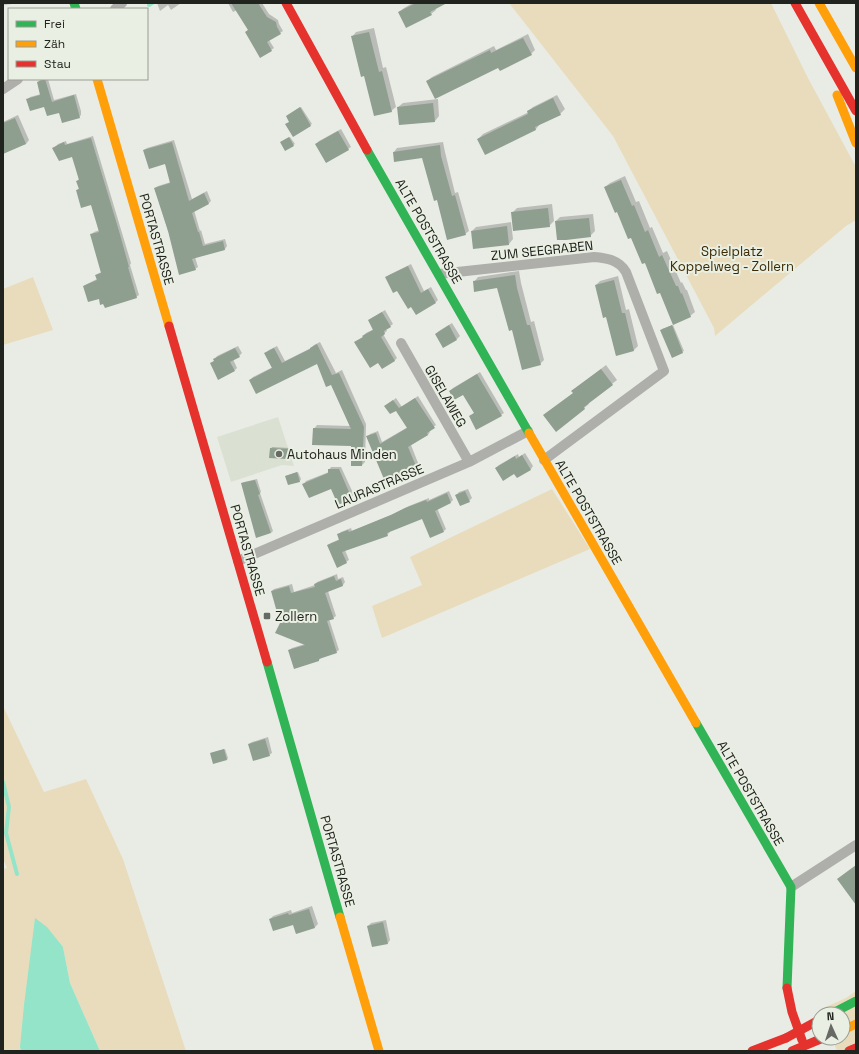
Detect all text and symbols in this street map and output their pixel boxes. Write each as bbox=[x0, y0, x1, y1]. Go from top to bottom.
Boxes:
legend bbox=[8, 8, 148, 80]
text: Frei bbox=[44, 16, 65, 32]
text: Zäh bbox=[44, 36, 65, 52]
text: Stau bbox=[44, 56, 71, 72]
street label: ALTE POSTSTRASSE bbox=[392, 176, 466, 287]
street label: PORTASTRASSE bbox=[135, 192, 178, 287]
street label: ZUM SEEGRABEN bbox=[490, 237, 594, 264]
park label: Spielplatz Koppelweg - Zollern bbox=[670, 243, 794, 275]
street label: GISELAWEG bbox=[421, 362, 470, 430]
place label: Autohaus Minden bbox=[287, 446, 397, 463]
marker: Autohaus Minden bbox=[274, 449, 284, 459]
street label: ALTE POSTSTRASSE bbox=[552, 457, 626, 568]
street label: LAURASTRASSE bbox=[332, 460, 426, 513]
street label: PORTASTRASSE bbox=[226, 503, 269, 598]
place label: Zollern bbox=[275, 608, 317, 625]
marker: Zollern bbox=[262, 611, 272, 621]
street label: ALTE POSTSTRASSE bbox=[714, 738, 788, 849]
street label: PORTASTRASSE bbox=[316, 814, 359, 909]
north arrow bbox=[811, 1006, 851, 1046]
text: N bbox=[826, 1009, 835, 1023]

